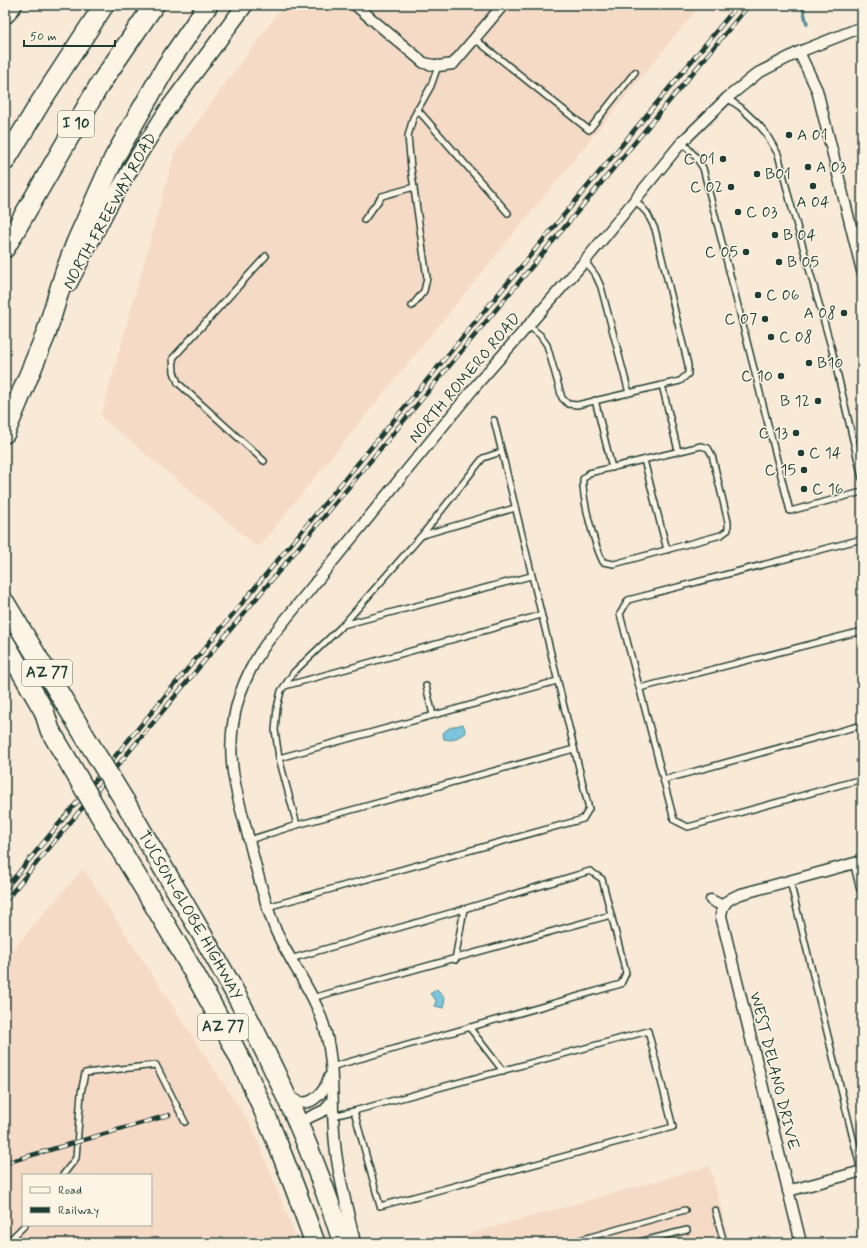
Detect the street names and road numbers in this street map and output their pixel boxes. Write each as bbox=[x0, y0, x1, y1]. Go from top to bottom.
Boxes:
road number: I 10 bbox=[58, 111, 94, 137]
street label: NORTH FREEWAY ROAD bbox=[58, 129, 162, 293]
street label: NORTH ROMERO ROAD bbox=[404, 308, 526, 448]
road number: AZ 77 bbox=[22, 660, 72, 686]
street label: TUCSON-GLOBE HIGHWAY bbox=[133, 827, 247, 1004]
street label: WEST DELANO DRIVE bbox=[744, 990, 804, 1152]
road number: AZ 77 bbox=[198, 1014, 248, 1040]

